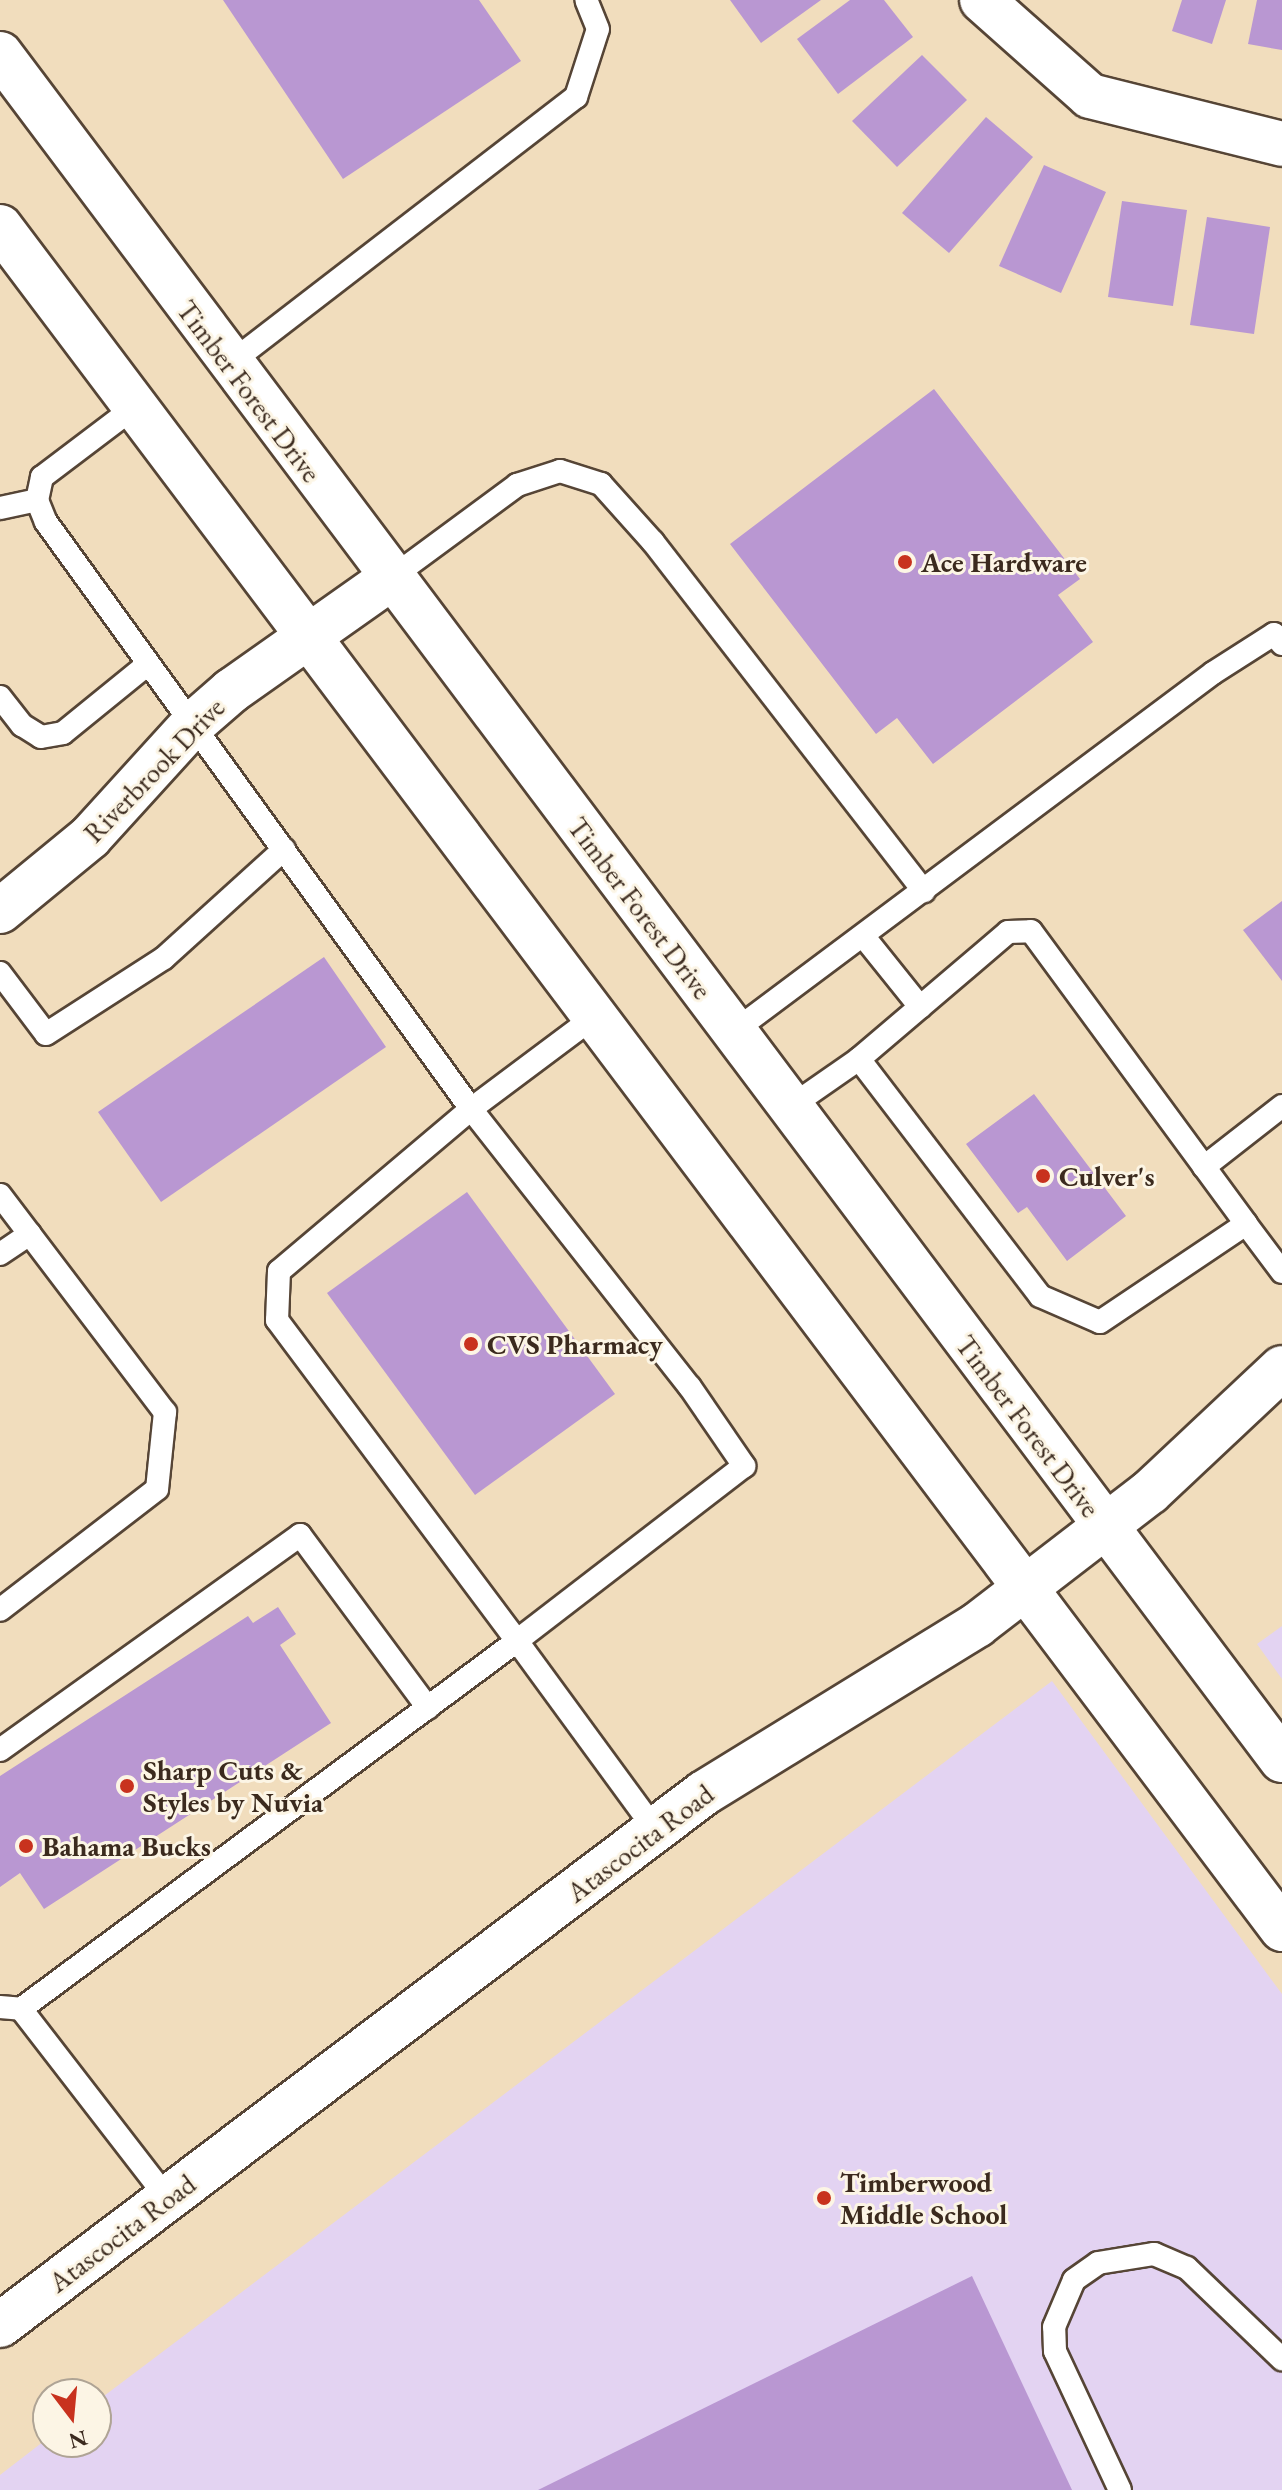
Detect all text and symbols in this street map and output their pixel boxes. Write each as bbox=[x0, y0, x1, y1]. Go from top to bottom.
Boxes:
street label: Timber Forest Drive bbox=[170, 294, 328, 488]
place label: Ace Hardware bbox=[921, 545, 1087, 579]
marker: Ace Hardware bbox=[896, 553, 914, 571]
street label: Riverbrook Drive bbox=[77, 691, 231, 849]
street label: Timber Forest Drive bbox=[561, 811, 719, 1005]
place label: Culver's bbox=[1059, 1159, 1154, 1193]
marker: Culver's bbox=[1034, 1167, 1052, 1185]
place label: CVS Pharmacy bbox=[487, 1327, 663, 1361]
street label: Timber Forest Drive bbox=[949, 1329, 1107, 1523]
marker: CVS Pharmacy bbox=[462, 1335, 480, 1353]
place label: Sharp Cuts & Styles by Nuvia bbox=[143, 1753, 323, 1819]
marker: Sharp Cuts & Styles by Nuvia bbox=[118, 1777, 136, 1795]
street label: Atascocita Road bbox=[560, 1777, 720, 1909]
place label: Bahama Bucks bbox=[42, 1829, 211, 1863]
marker: Bahama Bucks bbox=[17, 1837, 35, 1855]
place label: Timberwood Middle School bbox=[840, 2165, 1007, 2231]
street label: Atascocita Road bbox=[42, 2167, 202, 2299]
marker: Timberwood Middle School bbox=[815, 2189, 833, 2207]
north arrow bbox=[32, 2378, 112, 2458]
text: N bbox=[66, 2423, 91, 2456]

